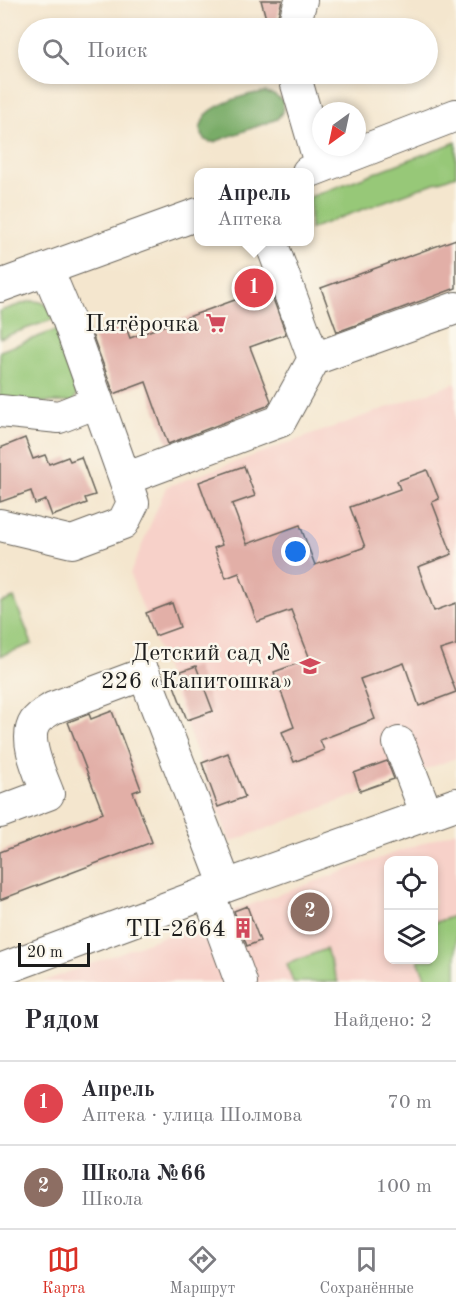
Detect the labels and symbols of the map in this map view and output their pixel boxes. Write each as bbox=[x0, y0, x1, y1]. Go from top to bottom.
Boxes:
north arrow bbox=[312, 102, 366, 156]
pin: 1 bbox=[234, 266, 274, 310]
supermarket icon: Пятёрочка bbox=[204, 311, 228, 335]
place label: Пятёрочка bbox=[85, 313, 199, 337]
your location bbox=[281, 537, 310, 566]
place label: Детский сад № 226 «Капитошка» bbox=[101, 642, 293, 694]
school or university icon: Детский сад № 226 «Капитошка» bbox=[298, 654, 322, 678]
pin: 2 bbox=[290, 890, 330, 934]
building icon: ТП-2664 bbox=[231, 916, 255, 940]
place label: ТП-2664 bbox=[125, 918, 226, 942]
scale bar bbox=[18, 940, 90, 968]

